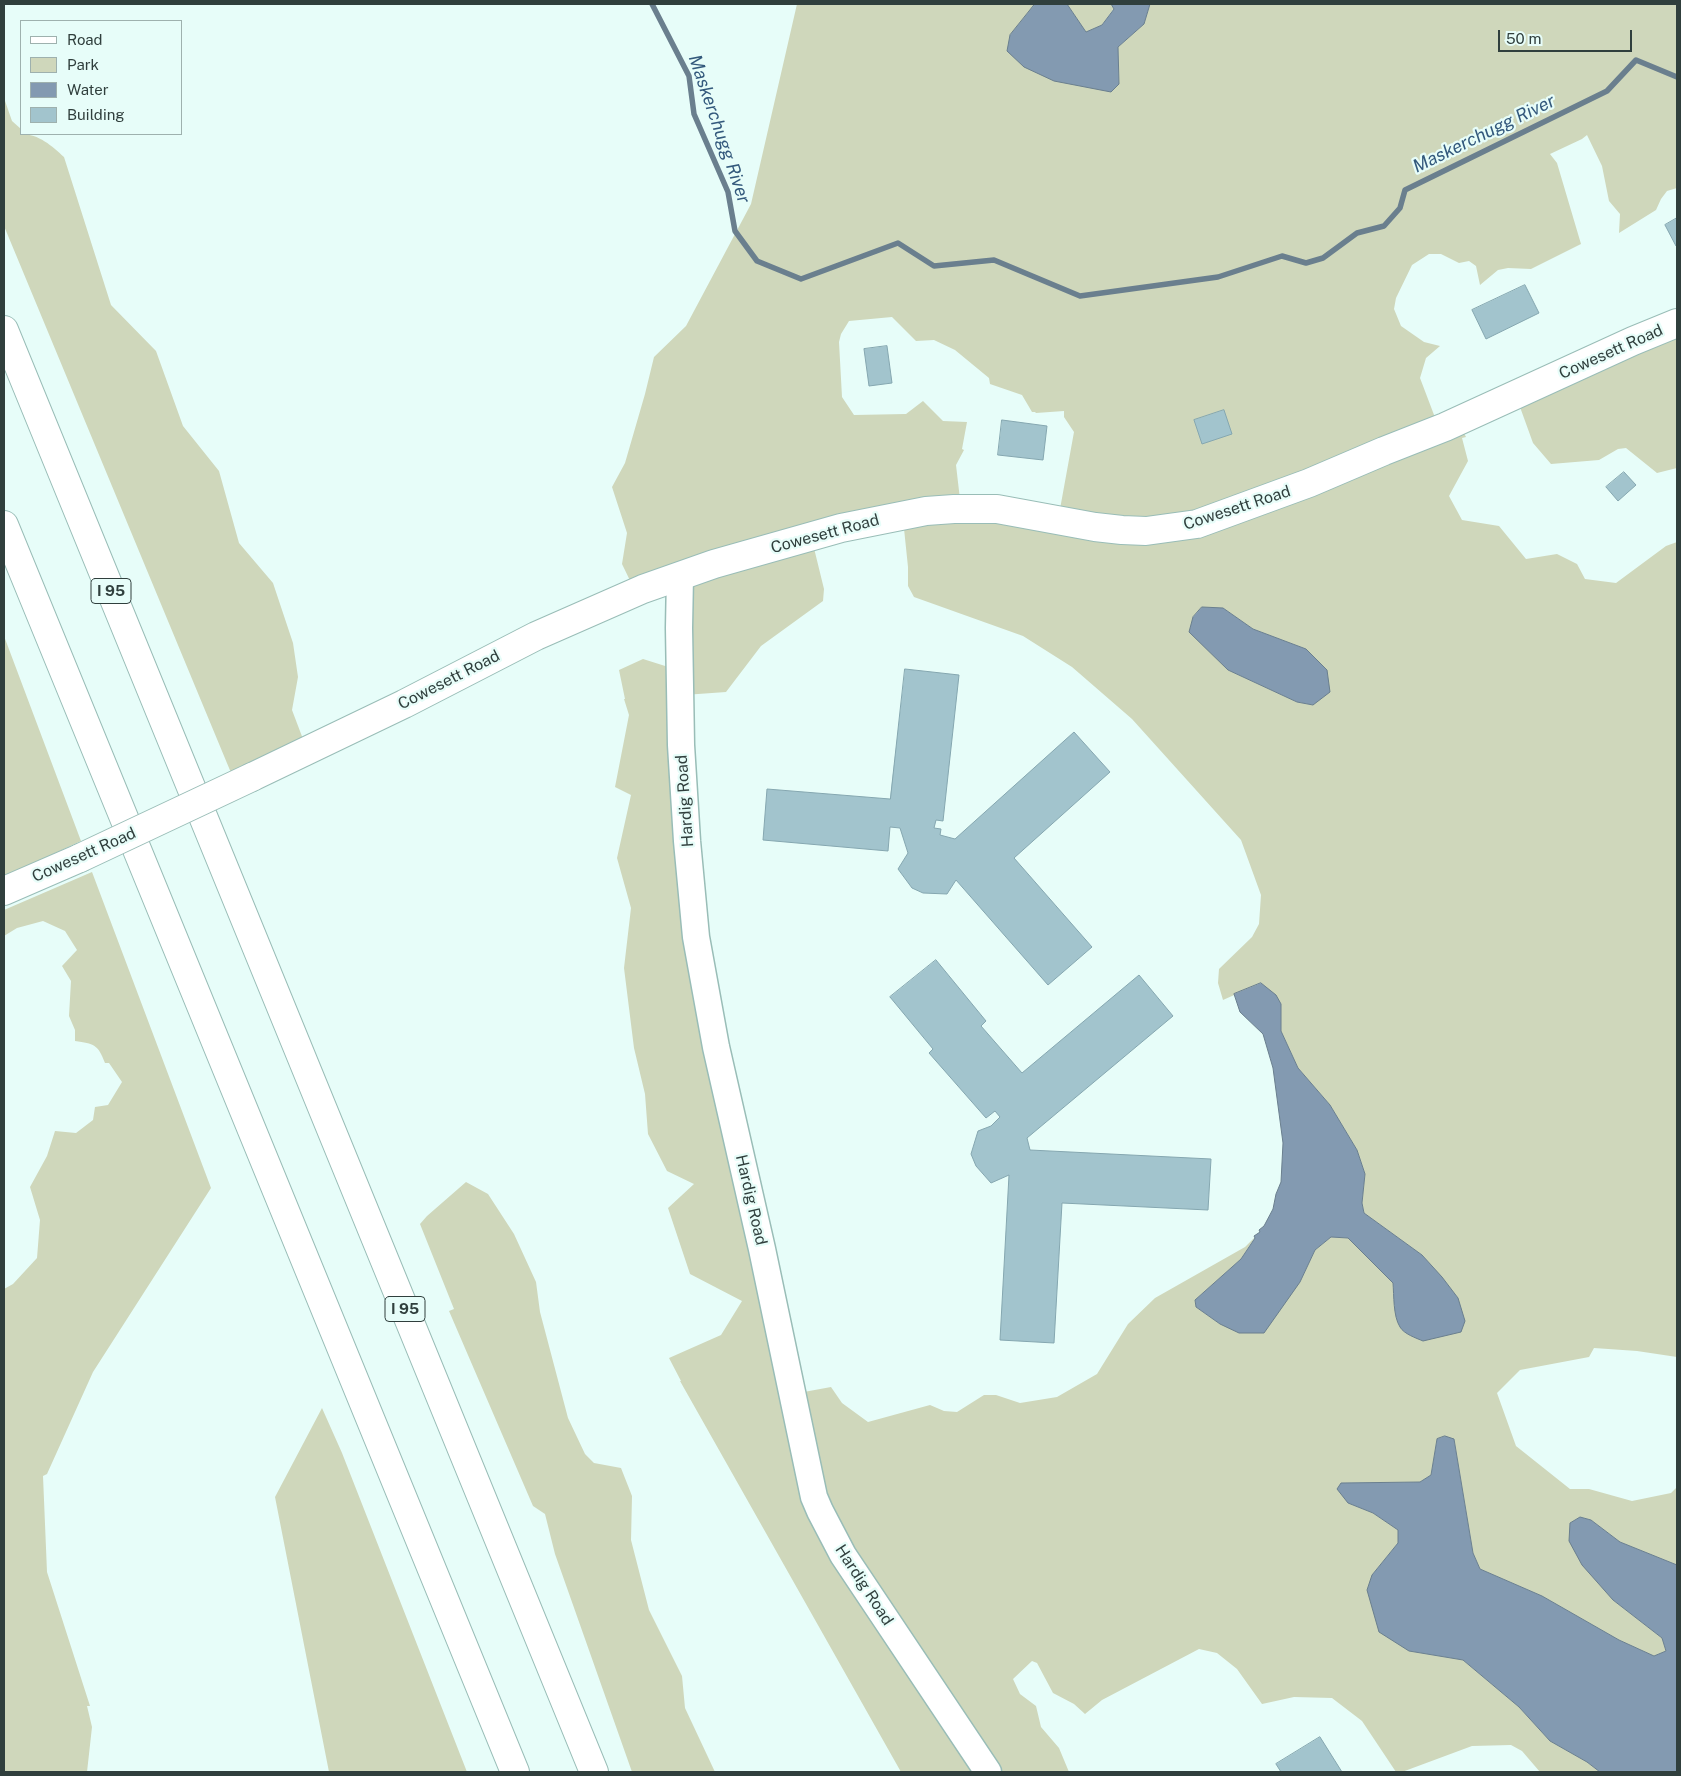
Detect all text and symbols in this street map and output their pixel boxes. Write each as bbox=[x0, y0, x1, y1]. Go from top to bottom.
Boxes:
legend bbox=[20, 20, 182, 135]
scale bar bbox=[1501, 20, 1635, 52]
text: 50 m bbox=[1506, 30, 1541, 47]
text: Road bbox=[67, 31, 103, 48]
water label: Maskerchugg River bbox=[683, 52, 755, 206]
text: Park bbox=[67, 56, 99, 73]
text: Water bbox=[67, 81, 109, 98]
water label: Maskerchugg River bbox=[1409, 90, 1559, 178]
text: Building bbox=[67, 106, 125, 123]
street label: Cowesett Road bbox=[1556, 321, 1666, 383]
street label: Cowesett Road bbox=[1181, 482, 1293, 534]
street label: Cowesett Road bbox=[769, 510, 881, 558]
road number: I 95 bbox=[91, 578, 131, 604]
street label: Cowesett Road bbox=[395, 646, 503, 714]
street label: Hardig Road bbox=[672, 754, 698, 848]
street label: Cowesett Road bbox=[29, 824, 139, 886]
street label: Hardig Road bbox=[731, 1153, 771, 1247]
road number: I 95 bbox=[385, 1296, 425, 1322]
street label: Hardig Road bbox=[831, 1541, 897, 1629]

